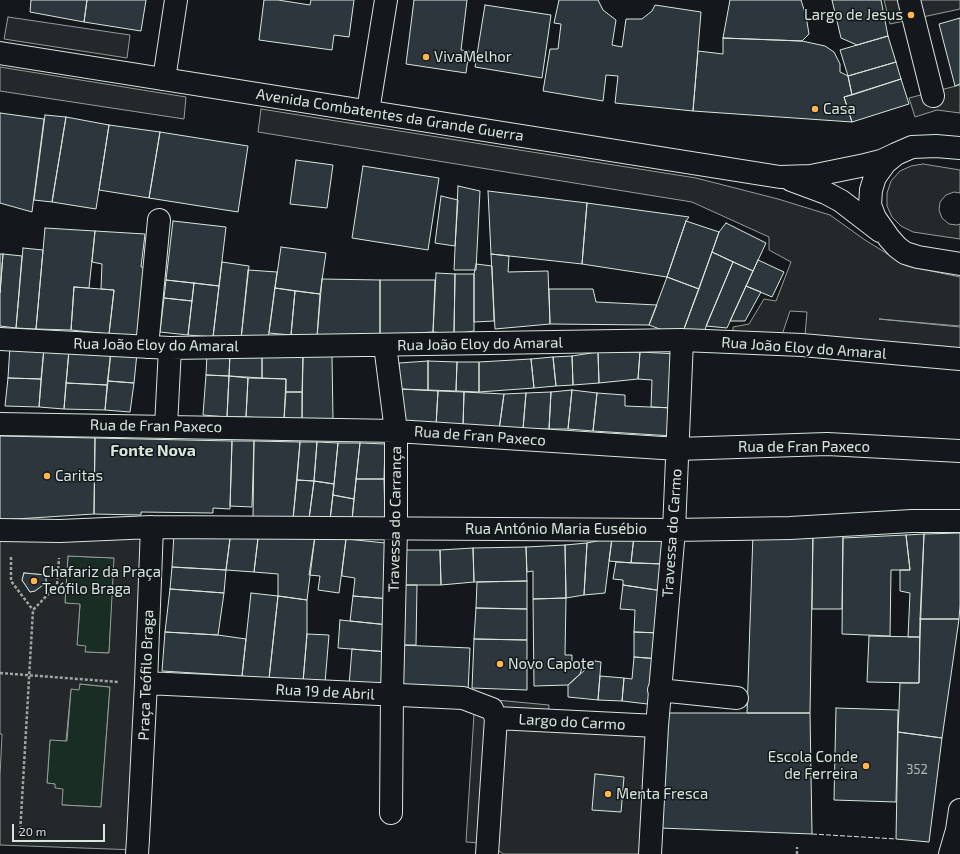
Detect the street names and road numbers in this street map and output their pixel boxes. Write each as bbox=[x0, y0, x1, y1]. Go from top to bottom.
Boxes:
street label: Avenida Combatentes da Grande Guerra bbox=[255, 85, 525, 145]
street label: Rua João Eloy do Amaral bbox=[721, 333, 887, 363]
street label: Rua João Eloy do Amaral bbox=[397, 334, 563, 354]
street label: Rua João Eloy do Amaral bbox=[73, 335, 239, 355]
street label: Rua de Fran Paxeco bbox=[90, 416, 222, 436]
street label: Rua de Fran Paxeco bbox=[413, 422, 547, 450]
street label: Rua de Fran Paxeco bbox=[738, 438, 870, 456]
street label: Travessa do Carrança bbox=[385, 446, 405, 592]
street label: Travessa do Carmo bbox=[659, 468, 685, 598]
street label: Rua António Maria Eusébio bbox=[465, 520, 647, 538]
street label: Praça Teófilo Braga bbox=[135, 609, 157, 741]
street label: Rua 19 de Abril bbox=[275, 680, 375, 704]
street label: Largo do Carmo bbox=[518, 710, 626, 734]

